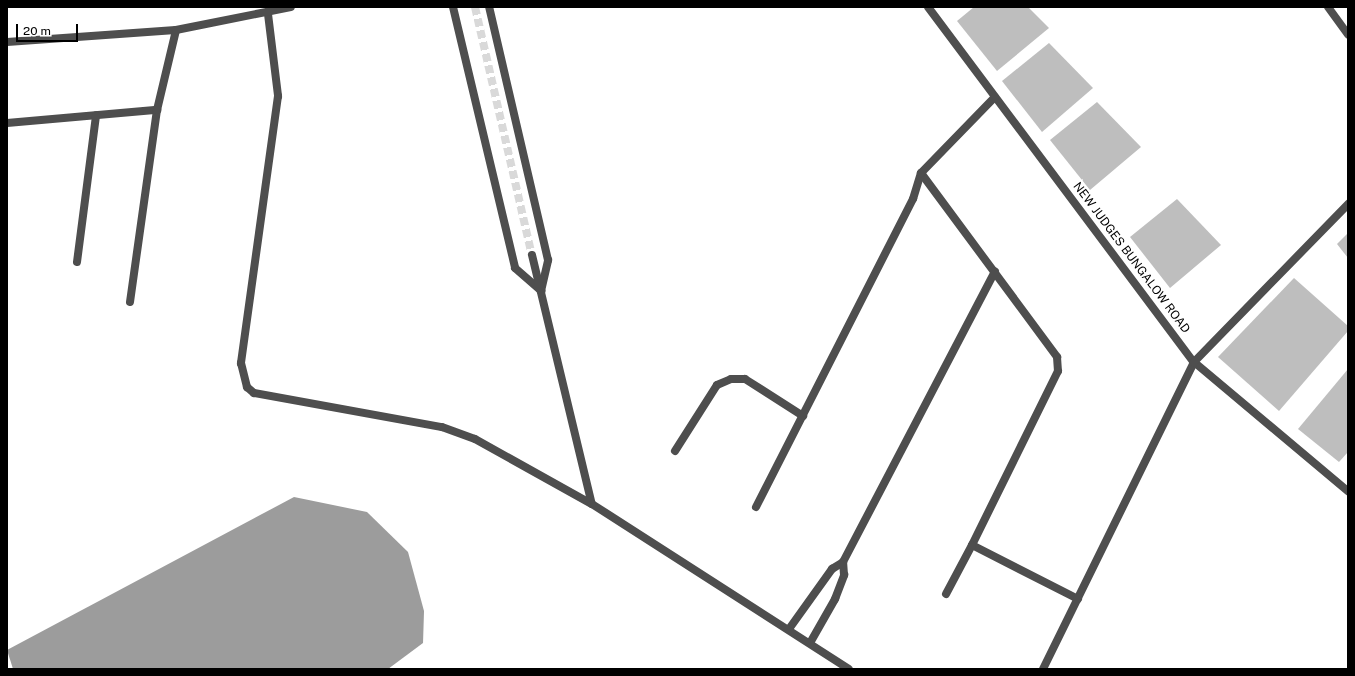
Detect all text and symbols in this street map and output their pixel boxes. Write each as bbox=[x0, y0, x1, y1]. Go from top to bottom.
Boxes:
scale bar bbox=[18, 16, 80, 42]
text: 20 m bbox=[23, 24, 51, 38]
street label: NEW JUDGES BUNGALOW ROAD bbox=[1069, 180, 1193, 336]

